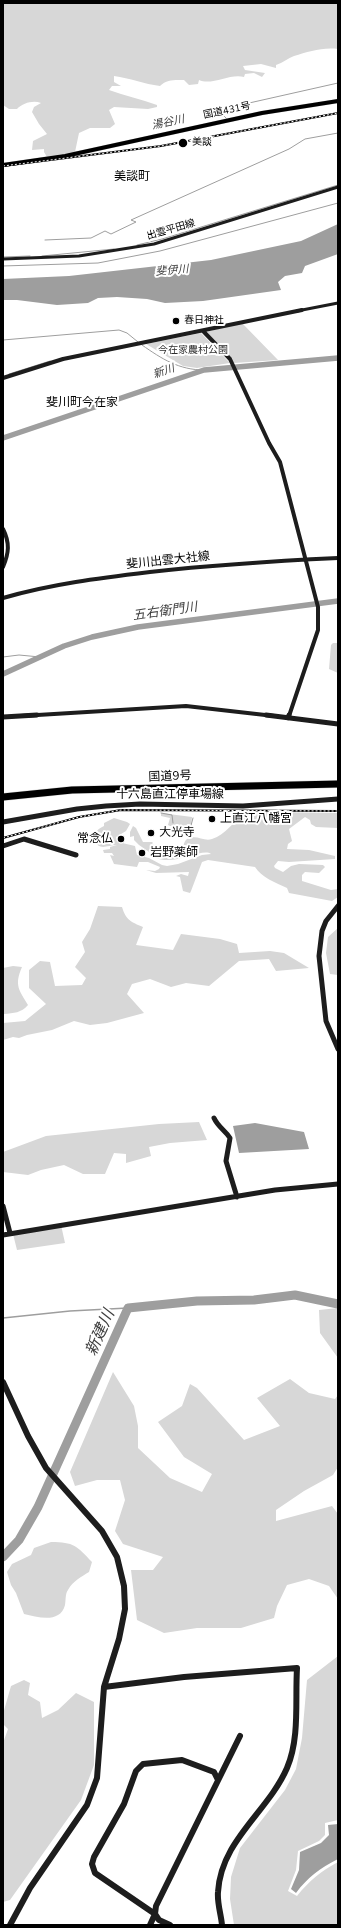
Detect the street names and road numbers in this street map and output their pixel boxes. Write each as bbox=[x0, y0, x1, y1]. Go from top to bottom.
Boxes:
street label: 国道431号 bbox=[202, 100, 252, 122]
street label: 出雲平田線 bbox=[145, 217, 197, 243]
street label: 斐川出雲大社線 bbox=[125, 549, 211, 573]
street label: 国道9号 bbox=[148, 769, 192, 785]
street label: 十六島直江停車場線 bbox=[116, 788, 224, 802]

